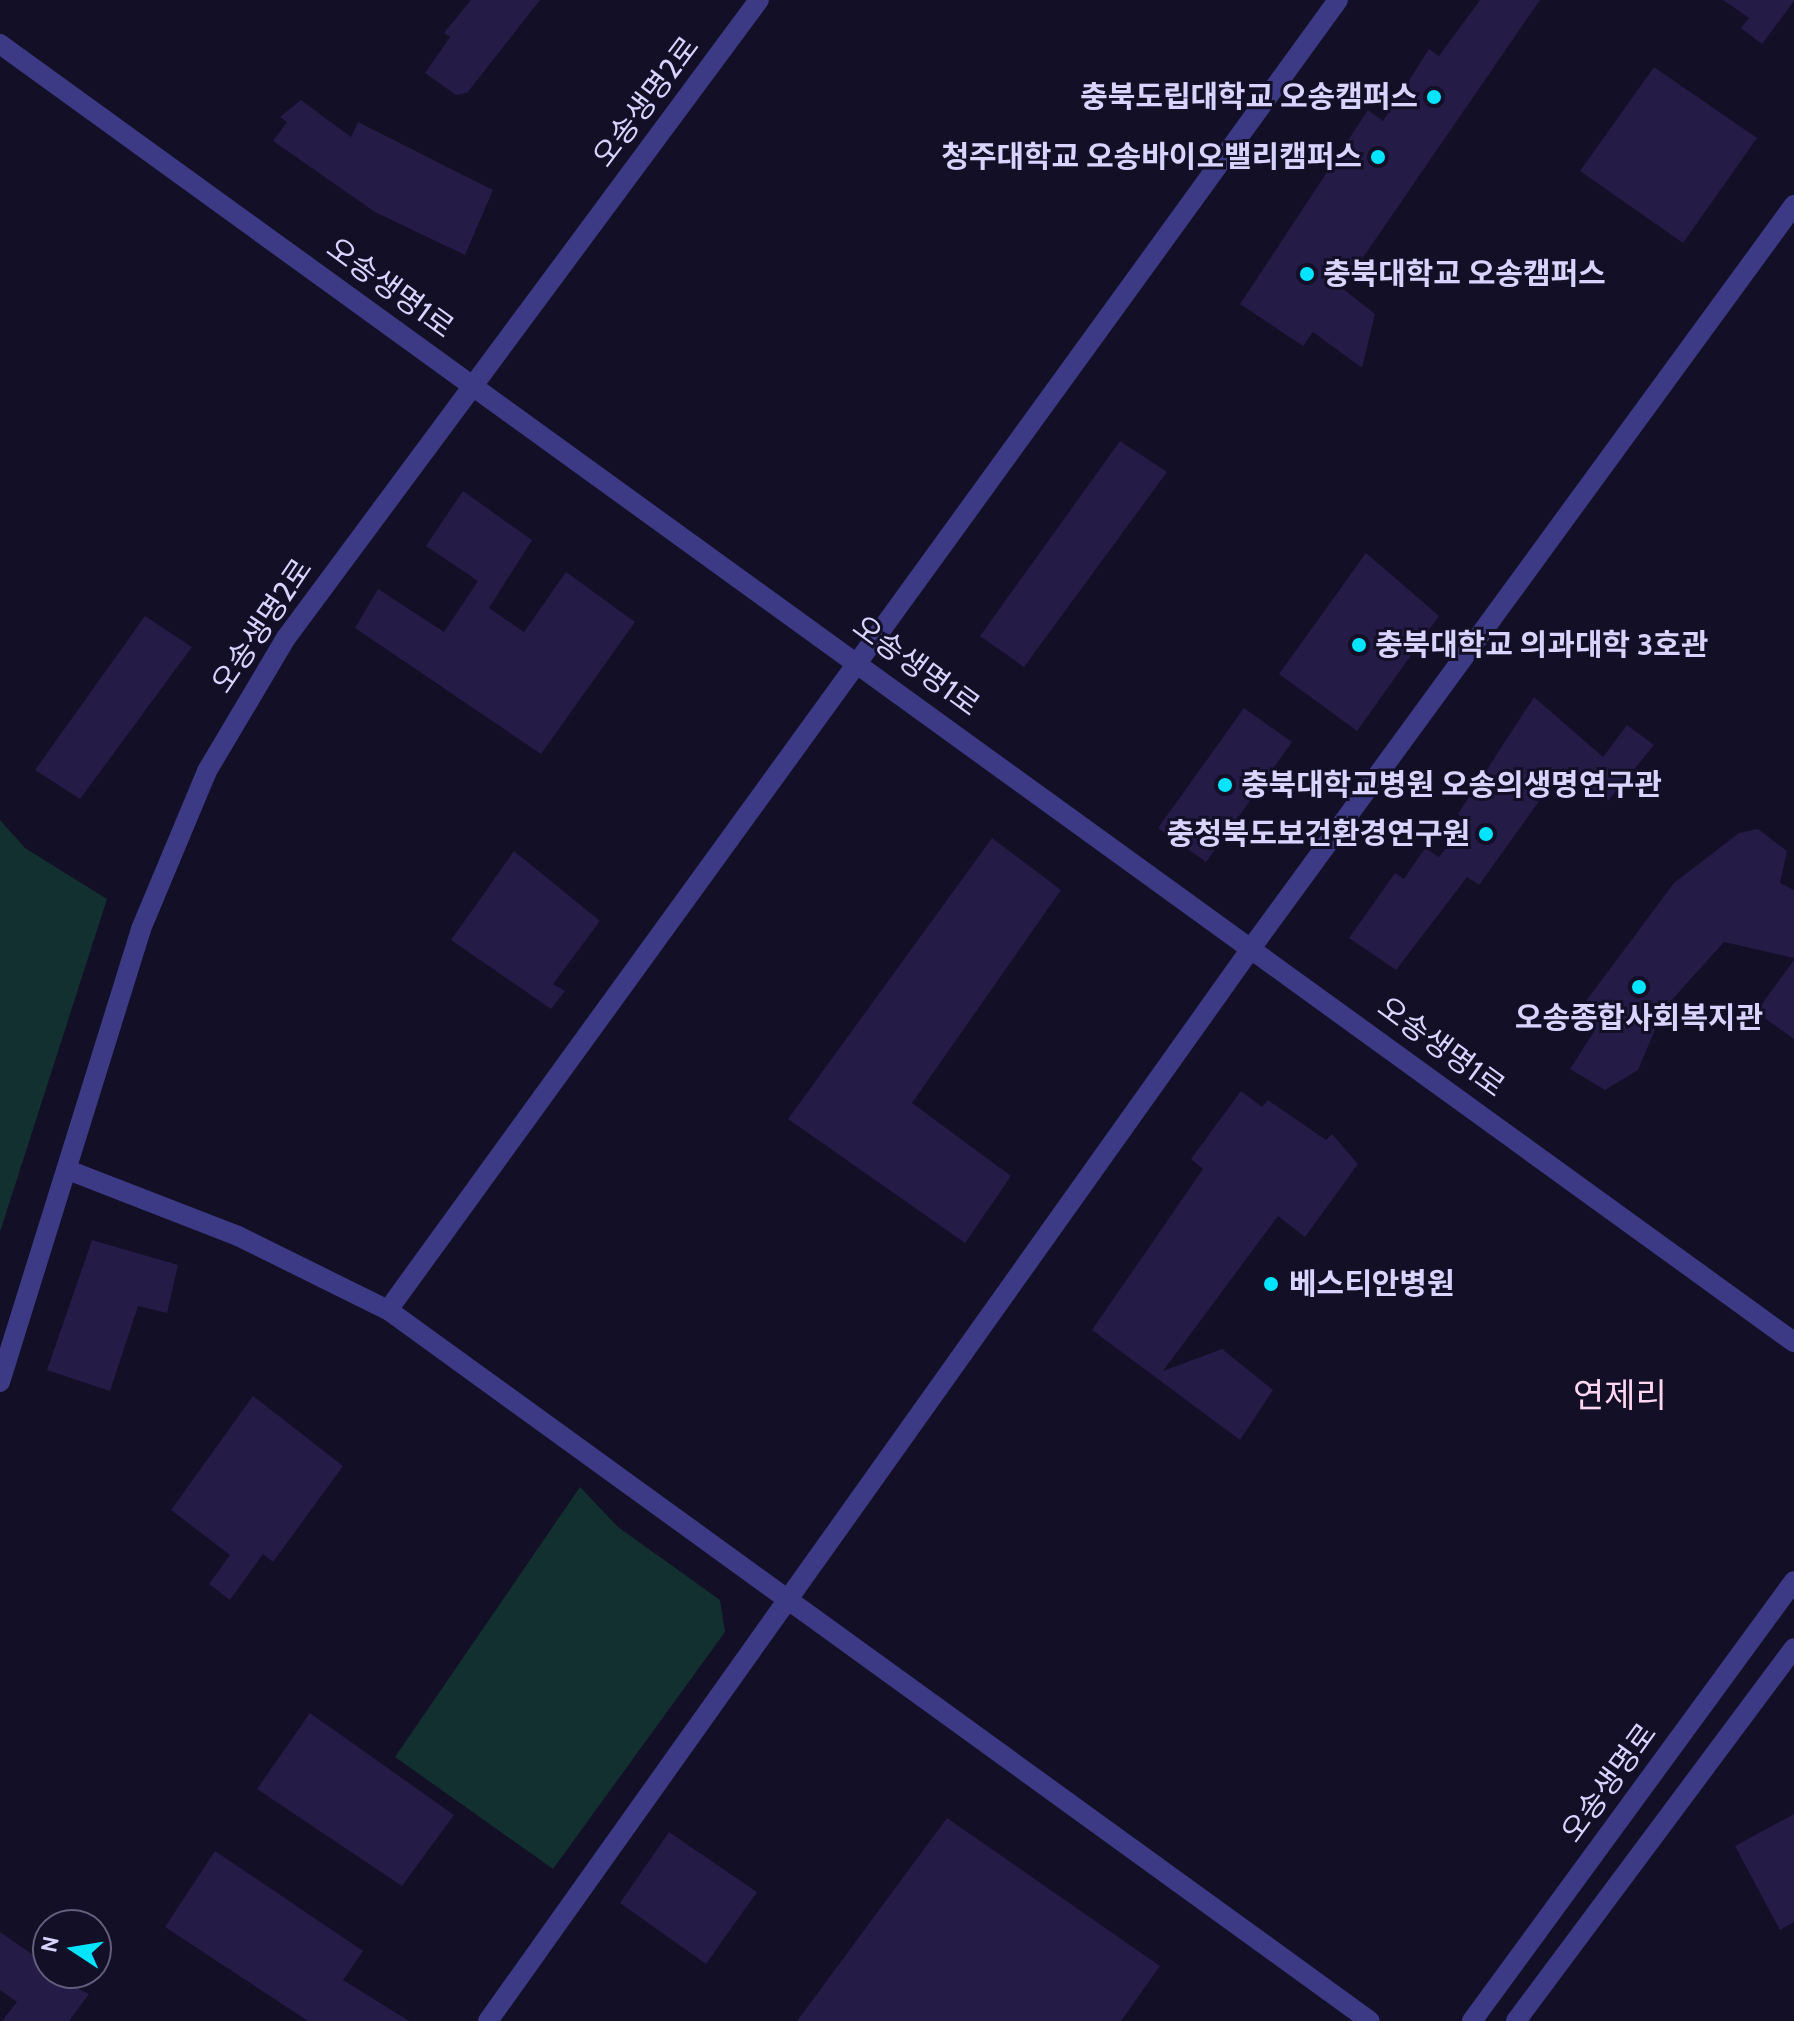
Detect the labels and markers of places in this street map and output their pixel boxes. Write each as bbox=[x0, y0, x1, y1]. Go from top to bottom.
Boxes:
place label: 충북도립대학교 오송캠퍼스 bbox=[1080, 79, 1418, 115]
marker: 충북도립대학교 오송캠퍼스 bbox=[1425, 88, 1443, 106]
place label: 청주대학교 오송바이오밸리캠퍼스 bbox=[941, 139, 1362, 175]
marker: 청주대학교 오송바이오밸리캠퍼스 bbox=[1369, 148, 1387, 166]
place label: 충북대학교 오송캠퍼스 bbox=[1323, 256, 1606, 292]
marker: 충북대학교 오송캠퍼스 bbox=[1298, 265, 1316, 283]
place label: 충북대학교 의과대학 3호관 bbox=[1375, 627, 1708, 663]
marker: 충북대학교 의과대학 3호관 bbox=[1350, 636, 1368, 654]
place label: 충북대학교병원 오송의생명연구관 bbox=[1241, 767, 1662, 803]
marker: 충북대학교병원 오송의생명연구관 bbox=[1216, 776, 1234, 794]
place label: 충청북도보건환경연구원 bbox=[1166, 816, 1470, 852]
marker: 충청북도보건환경연구원 bbox=[1477, 825, 1495, 843]
marker: 오송종합사회복지관 bbox=[1630, 978, 1648, 996]
place label: 오송종합사회복지관 bbox=[1515, 1000, 1763, 1036]
place label: 베스티안병원 bbox=[1289, 1266, 1455, 1302]
marker: 베스티안병원 bbox=[1260, 1273, 1282, 1295]

